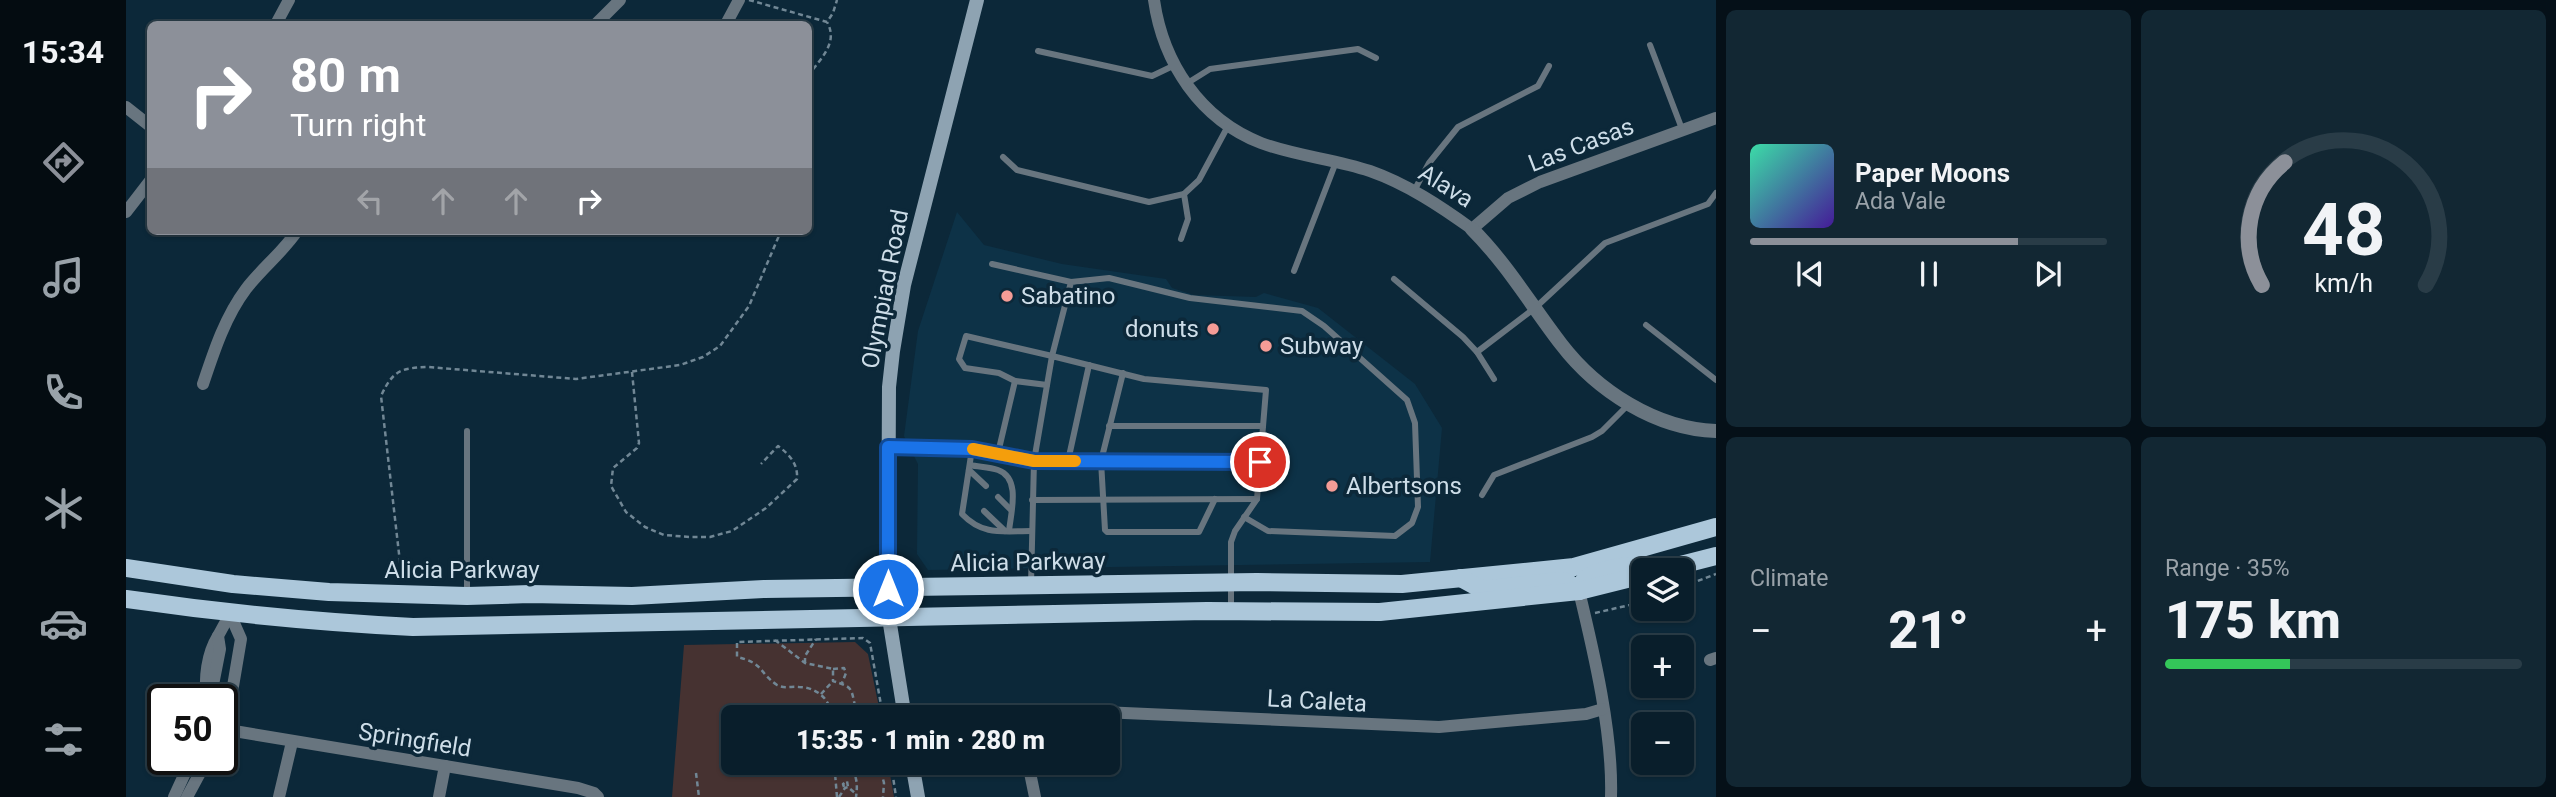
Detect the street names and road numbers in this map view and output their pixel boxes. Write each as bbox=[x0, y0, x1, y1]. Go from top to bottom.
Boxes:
street label: Las Casas bbox=[1524, 112, 1638, 178]
street label: Alava bbox=[1414, 159, 1478, 213]
street label: Olympiad Road bbox=[856, 207, 914, 371]
street label: Alicia Parkway bbox=[950, 547, 1107, 577]
street label: Alicia Parkway bbox=[384, 556, 540, 584]
street label: La Caleta bbox=[1266, 684, 1368, 718]
street label: Springfield bbox=[357, 717, 473, 763]

